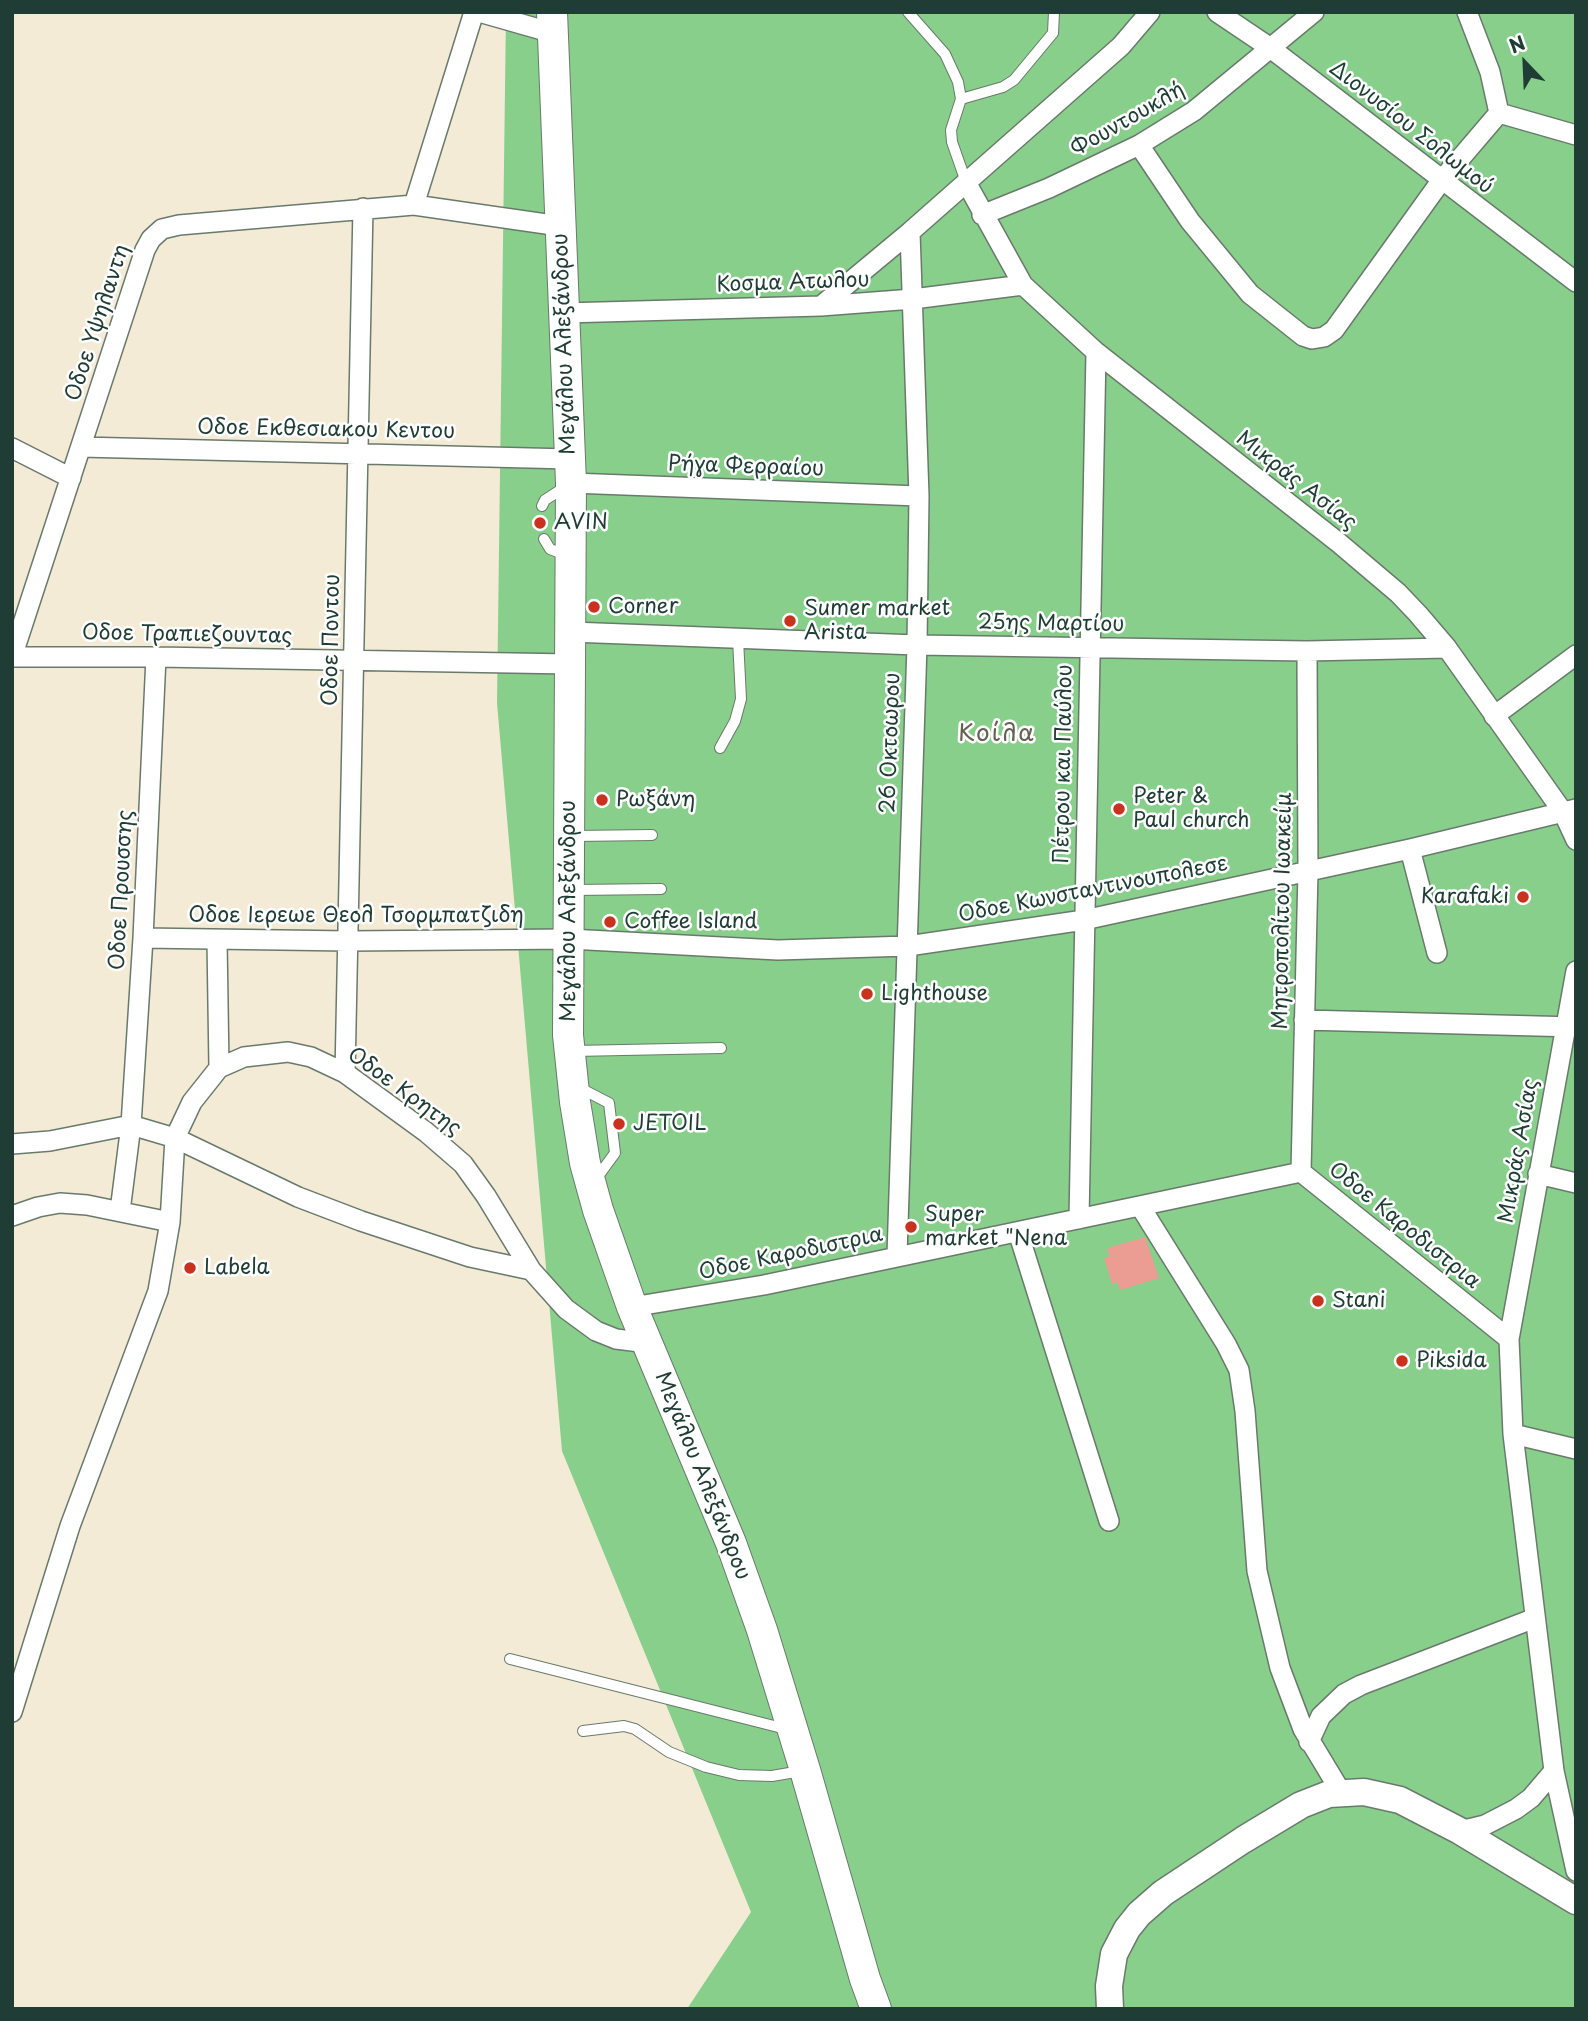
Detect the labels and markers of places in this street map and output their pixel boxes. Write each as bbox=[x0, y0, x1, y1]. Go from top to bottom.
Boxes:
place label: AVIN bbox=[554, 510, 608, 536]
marker: AVIN bbox=[532, 515, 548, 531]
place label: Corner bbox=[608, 594, 678, 620]
place label: Sumer market Arista bbox=[804, 596, 950, 646]
marker: Corner bbox=[586, 599, 602, 615]
marker: Sumer market Arista bbox=[782, 613, 798, 629]
place label: Peter & Paul church bbox=[1133, 784, 1250, 834]
place label: Ρωξάνη bbox=[616, 787, 695, 813]
marker: Ρωξάνη bbox=[594, 792, 610, 808]
marker: Peter & Paul church bbox=[1111, 801, 1127, 817]
place label: Karafaki bbox=[1421, 884, 1509, 910]
marker: Karafaki bbox=[1515, 889, 1531, 905]
place label: Coffee Island bbox=[624, 909, 757, 935]
marker: Coffee Island bbox=[602, 914, 618, 930]
place label: Lighthouse bbox=[881, 981, 988, 1007]
marker: Lighthouse bbox=[859, 986, 875, 1002]
place label: JETOIL bbox=[633, 1111, 706, 1137]
marker: JETOIL bbox=[611, 1116, 627, 1132]
place label: Super market "Nena bbox=[925, 1202, 1067, 1252]
marker: Super market "Nena bbox=[903, 1219, 919, 1235]
place label: Labela bbox=[204, 1255, 270, 1281]
marker: Labela bbox=[182, 1260, 198, 1276]
place label: Stani bbox=[1332, 1288, 1386, 1314]
marker: Stani bbox=[1310, 1293, 1326, 1309]
place label: Piksida bbox=[1416, 1348, 1487, 1374]
marker: Piksida bbox=[1394, 1353, 1410, 1369]

